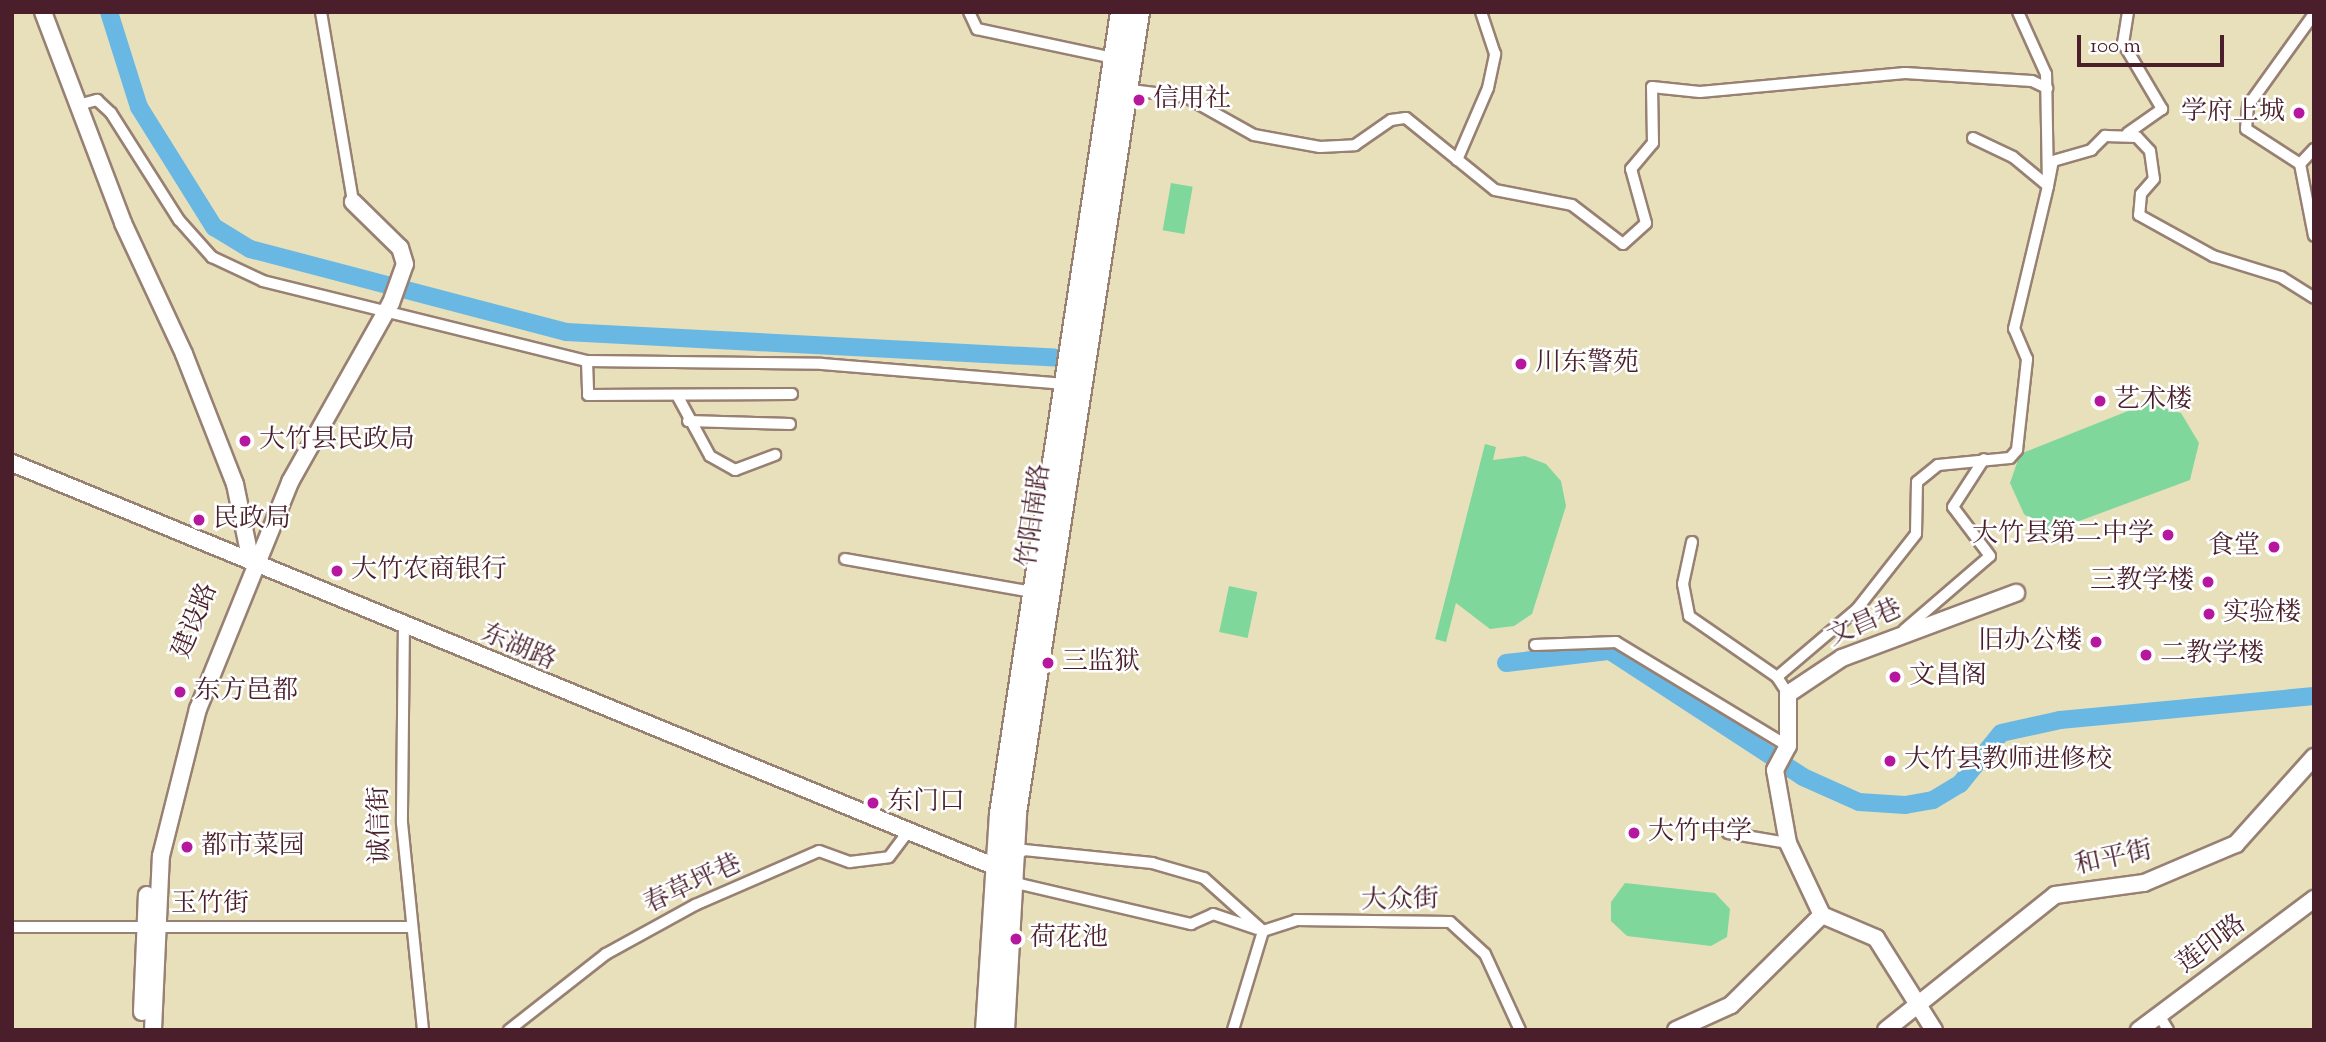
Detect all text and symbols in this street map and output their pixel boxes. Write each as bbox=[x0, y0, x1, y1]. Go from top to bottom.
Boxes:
scale bar bbox=[2081, 21, 2228, 65]
text: 100 m bbox=[2090, 32, 2141, 62]
place label: 信用社 bbox=[1153, 84, 1231, 116]
marker: 信用社 bbox=[1131, 92, 1147, 108]
place label: 学府上城 bbox=[2181, 97, 2285, 129]
marker: 学府上城 bbox=[2291, 105, 2307, 121]
place label: 川东警苑 bbox=[1535, 348, 1639, 380]
marker: 川东警苑 bbox=[1513, 356, 1529, 372]
place label: 艺术楼 bbox=[2114, 385, 2192, 417]
marker: 艺术楼 bbox=[2092, 393, 2108, 409]
place label: 大竹县民政局 bbox=[259, 425, 415, 457]
marker: 大竹县民政局 bbox=[237, 433, 253, 449]
street label: 竹阳南路 bbox=[1012, 462, 1058, 570]
place label: 民政局 bbox=[213, 504, 291, 536]
marker: 民政局 bbox=[191, 512, 207, 528]
place label: 大竹县第二中学 bbox=[1972, 519, 2154, 551]
marker: 大竹县第二中学 bbox=[2160, 527, 2176, 543]
place label: 食堂 bbox=[2208, 531, 2260, 563]
marker: 食堂 bbox=[2266, 539, 2282, 555]
place label: 大竹农商银行 bbox=[351, 555, 507, 587]
marker: 大竹农商银行 bbox=[329, 563, 345, 579]
place label: 三教学楼 bbox=[2090, 566, 2194, 598]
marker: 三教学楼 bbox=[2200, 574, 2216, 590]
street label: 建设路 bbox=[167, 579, 225, 663]
street label: 文昌巷 bbox=[1823, 594, 1907, 654]
place label: 实验楼 bbox=[2223, 598, 2301, 630]
marker: 实验楼 bbox=[2201, 606, 2217, 622]
street label: 东湖路 bbox=[476, 618, 560, 678]
place label: 旧办公楼 bbox=[1978, 626, 2082, 658]
marker: 旧办公楼 bbox=[2088, 634, 2104, 650]
place label: 二教学楼 bbox=[2160, 639, 2264, 671]
place label: 三监狱 bbox=[1062, 647, 1140, 679]
marker: 二教学楼 bbox=[2138, 647, 2154, 663]
marker: 三监狱 bbox=[1040, 655, 1056, 671]
place label: 文昌阁 bbox=[1909, 661, 1987, 693]
marker: 文昌阁 bbox=[1887, 669, 1903, 685]
place label: 东方邑都 bbox=[194, 676, 298, 708]
marker: 东方邑都 bbox=[172, 684, 188, 700]
place label: 大竹县教师进修校 bbox=[1904, 745, 2112, 777]
marker: 大竹县教师进修校 bbox=[1882, 753, 1898, 769]
street label: 诚信街 bbox=[365, 786, 397, 864]
place label: 东门口 bbox=[887, 787, 965, 819]
marker: 东门口 bbox=[865, 795, 881, 811]
place label: 大竹中学 bbox=[1648, 817, 1752, 849]
marker: 大竹中学 bbox=[1626, 825, 1642, 841]
place label: 都市菜园 bbox=[201, 831, 305, 863]
street label: 和平街 bbox=[2073, 836, 2155, 882]
marker: 都市菜园 bbox=[179, 839, 195, 855]
street label: 春草坪巷 bbox=[639, 849, 747, 921]
street label: 大众街 bbox=[1361, 885, 1439, 917]
street label: 玉竹街 bbox=[171, 889, 249, 921]
street label: 莲印路 bbox=[2171, 909, 2253, 981]
place label: 荷花池 bbox=[1030, 923, 1108, 955]
marker: 荷花池 bbox=[1008, 931, 1024, 947]

